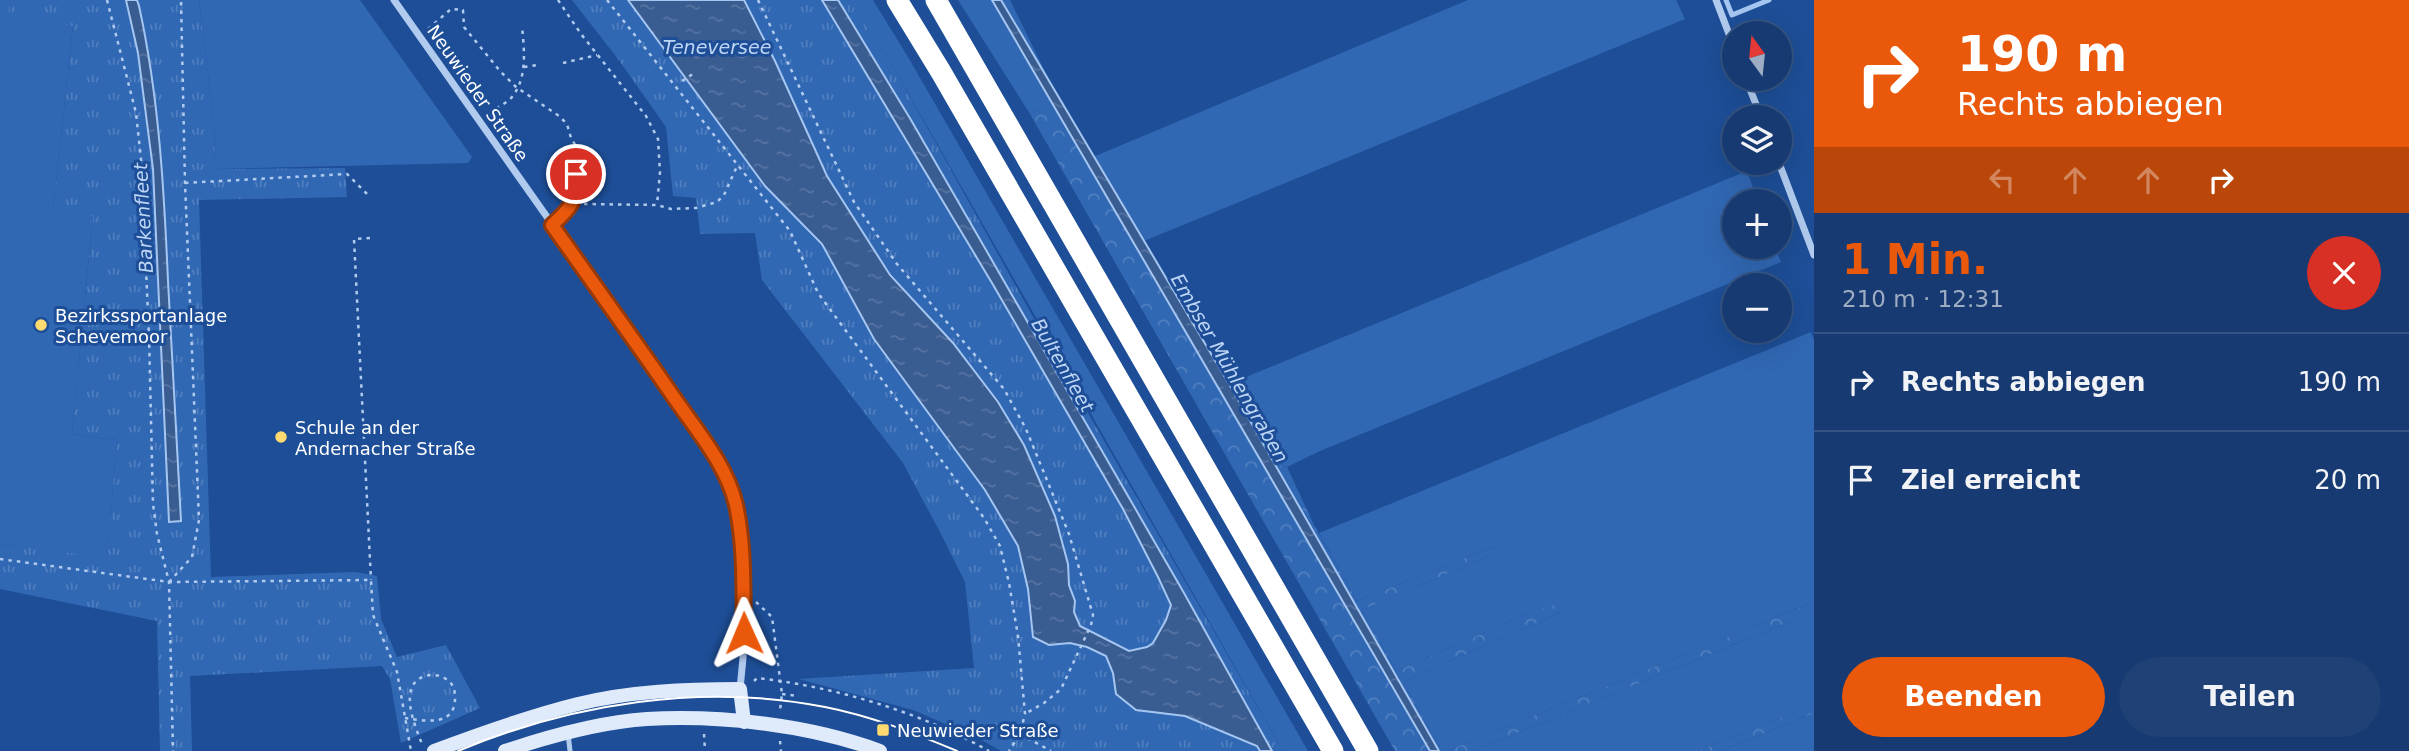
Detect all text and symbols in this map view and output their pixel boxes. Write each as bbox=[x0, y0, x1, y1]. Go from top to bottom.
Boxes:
street label: Neuwieder Straße bbox=[423, 21, 533, 165]
north arrow bbox=[1722, 21, 1792, 91]
map controls bbox=[1722, 21, 1792, 343]
text: 190 m bbox=[1957, 26, 2127, 83]
icon: right bbox=[1842, 28, 1933, 119]
water label: Teneversee bbox=[663, 36, 771, 58]
text: Rechts abbiegen bbox=[1957, 85, 2224, 123]
button: layers bbox=[1722, 105, 1792, 175]
pin bbox=[546, 144, 606, 204]
icon: arrive bbox=[557, 155, 595, 193]
water label: Barkenfleet bbox=[129, 161, 157, 274]
icon: left bbox=[1983, 161, 2021, 199]
icon: ahead bbox=[2056, 161, 2094, 199]
icon: ahead bbox=[2129, 161, 2167, 199]
icon: right bbox=[2202, 161, 2240, 199]
button: + bbox=[1722, 189, 1792, 259]
text: 1 Min. bbox=[1842, 235, 1988, 284]
button: close bbox=[2307, 236, 2381, 310]
water label: Embser Mühlengraben bbox=[1167, 269, 1293, 467]
button: − bbox=[1722, 273, 1792, 343]
text: 210 m · 12:31 bbox=[1842, 286, 2004, 312]
place label: Bezirkssportanlage Schevemoor bbox=[55, 305, 227, 347]
water label: Bultenfleet bbox=[1027, 314, 1099, 417]
marker: Bezirkssportanlage Schevemoor bbox=[33, 317, 49, 333]
icon: right bbox=[1842, 363, 1880, 401]
text: Rechts abbiegen bbox=[1901, 367, 2146, 397]
text: 190 m bbox=[2298, 367, 2381, 397]
place label: Schule an der Andernacher Straße bbox=[295, 417, 476, 459]
marker: Schule an der Andernacher Straße bbox=[273, 429, 289, 445]
icon: arrive bbox=[1842, 461, 1880, 499]
text: Ziel erreicht bbox=[1901, 465, 2081, 495]
text: 20 m bbox=[2314, 465, 2381, 495]
position arrow bbox=[707, 596, 781, 670]
button: Beenden bbox=[1842, 657, 2105, 737]
button: Teilen bbox=[2119, 657, 2381, 737]
place label: Neuwieder Straße bbox=[897, 720, 1059, 741]
marker: Neuwieder Straße bbox=[875, 722, 891, 738]

